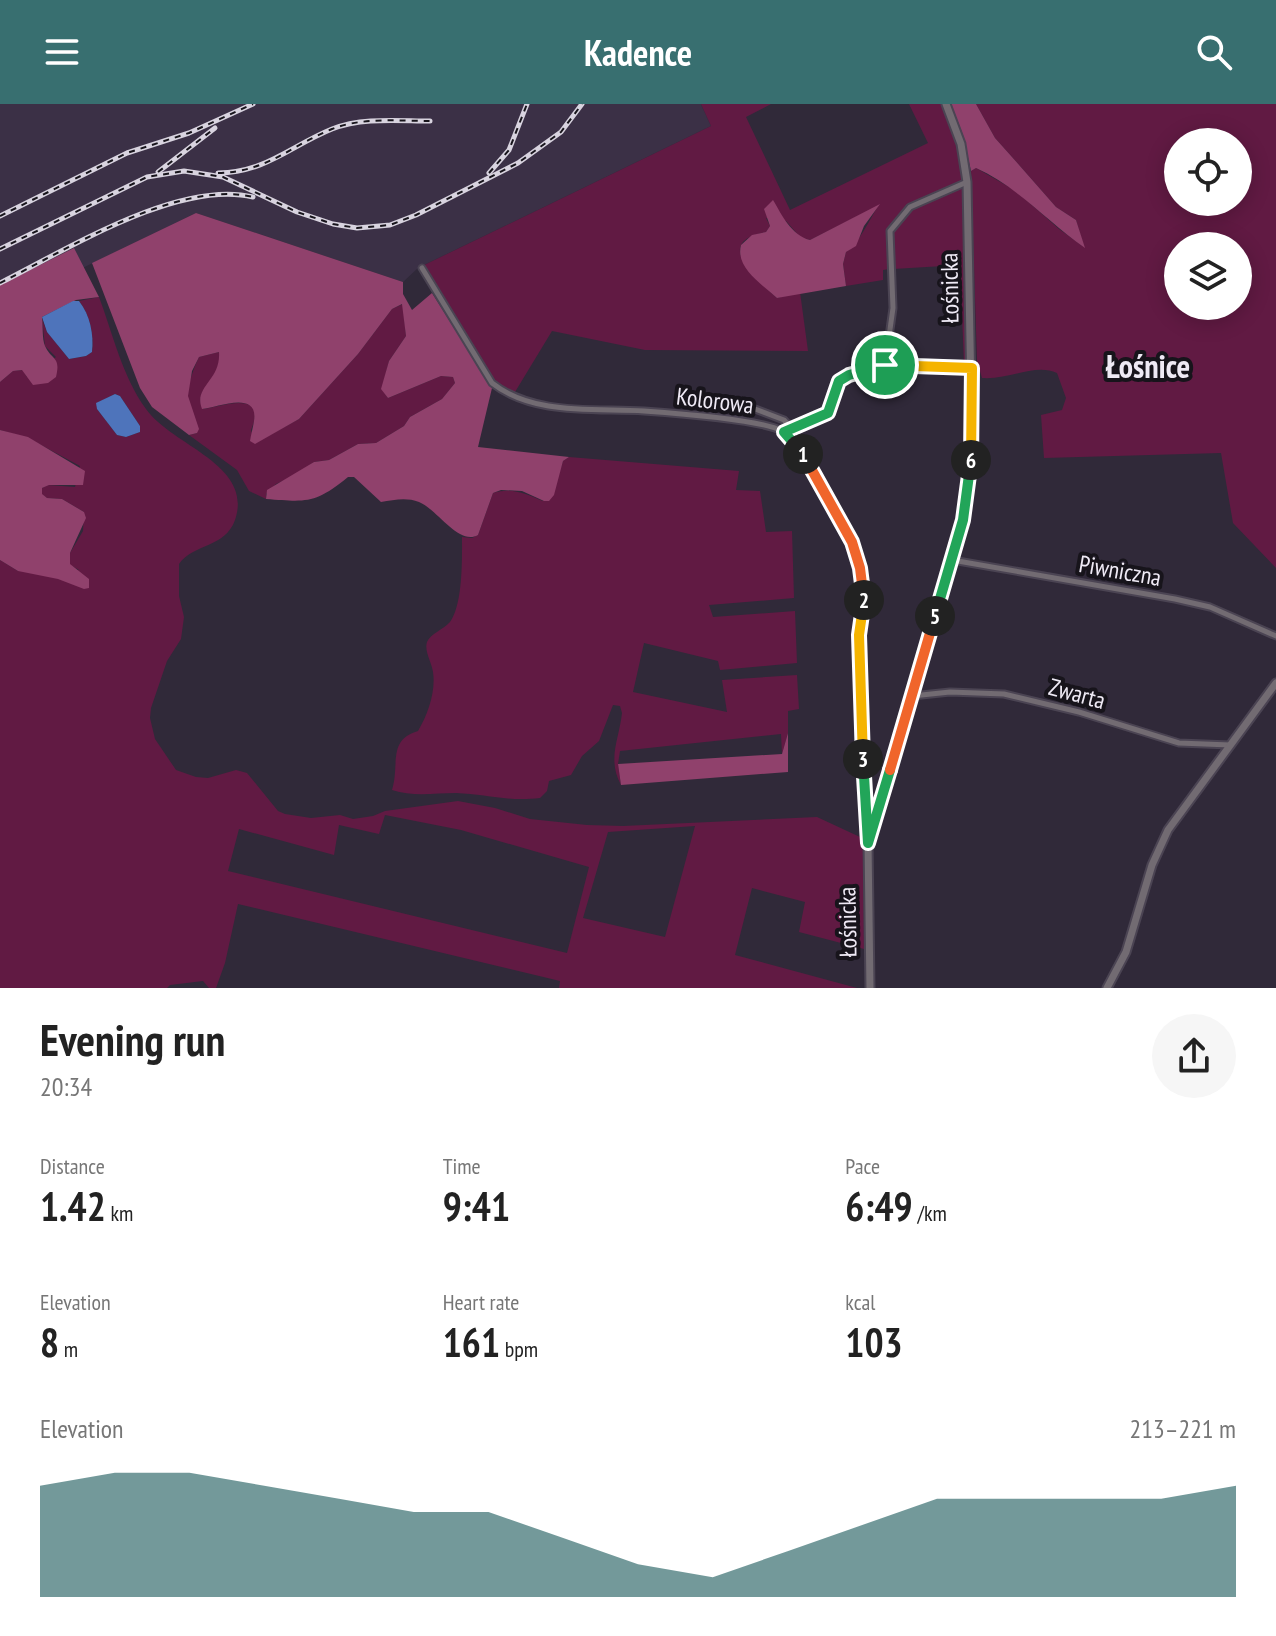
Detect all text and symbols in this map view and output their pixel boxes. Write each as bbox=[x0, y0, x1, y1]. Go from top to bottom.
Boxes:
text: Kadence bbox=[584, 29, 692, 76]
icon: menu bbox=[40, 30, 84, 74]
icon: search bbox=[1192, 30, 1236, 74]
map controls bbox=[1164, 128, 1252, 320]
button: locate bbox=[1164, 128, 1252, 216]
button: layers bbox=[1164, 232, 1252, 320]
street label: Łośnicka bbox=[933, 252, 966, 324]
pin bbox=[851, 331, 919, 399]
icon: arrive bbox=[863, 343, 907, 387]
district label: Łośnice bbox=[1106, 345, 1190, 387]
street label: Kolorowa bbox=[675, 380, 756, 421]
pin: 1 bbox=[783, 434, 823, 474]
text: 1 bbox=[798, 440, 808, 468]
pin: 6 bbox=[951, 440, 991, 480]
text: 6 bbox=[966, 446, 976, 474]
street label: Piwniczna bbox=[1077, 548, 1164, 593]
pin: 2 bbox=[844, 580, 884, 620]
text: 2 bbox=[859, 586, 869, 614]
pin: 5 bbox=[915, 596, 955, 636]
text: 5 bbox=[930, 602, 940, 630]
street label: Zwarta bbox=[1046, 671, 1109, 716]
pin: 3 bbox=[843, 739, 883, 779]
text: 3 bbox=[858, 745, 868, 773]
street label: Łośnicka bbox=[831, 886, 864, 958]
text: Evening run bbox=[40, 1011, 225, 1068]
button: share bbox=[1152, 1014, 1236, 1098]
text: 20:34 bbox=[40, 1070, 92, 1103]
text: Distance bbox=[40, 1152, 105, 1180]
text: Time bbox=[443, 1152, 481, 1180]
text: Pace bbox=[845, 1152, 880, 1180]
text: 1.42 bbox=[40, 1180, 106, 1232]
text: 9:41 bbox=[443, 1180, 510, 1232]
text: 6:49 bbox=[845, 1180, 913, 1232]
text: km bbox=[106, 1199, 133, 1227]
text: /km bbox=[913, 1199, 947, 1227]
text: Elevation bbox=[40, 1288, 111, 1316]
text: Heart rate bbox=[443, 1288, 519, 1316]
text: kcal bbox=[845, 1288, 875, 1316]
text: 8 bbox=[40, 1316, 59, 1368]
text: 161 bbox=[443, 1316, 500, 1368]
text: 103 bbox=[845, 1316, 903, 1368]
text: m bbox=[59, 1335, 78, 1363]
text: bpm bbox=[500, 1335, 538, 1363]
text: Elevation bbox=[40, 1412, 123, 1445]
text: 213–221 m bbox=[1130, 1412, 1236, 1445]

